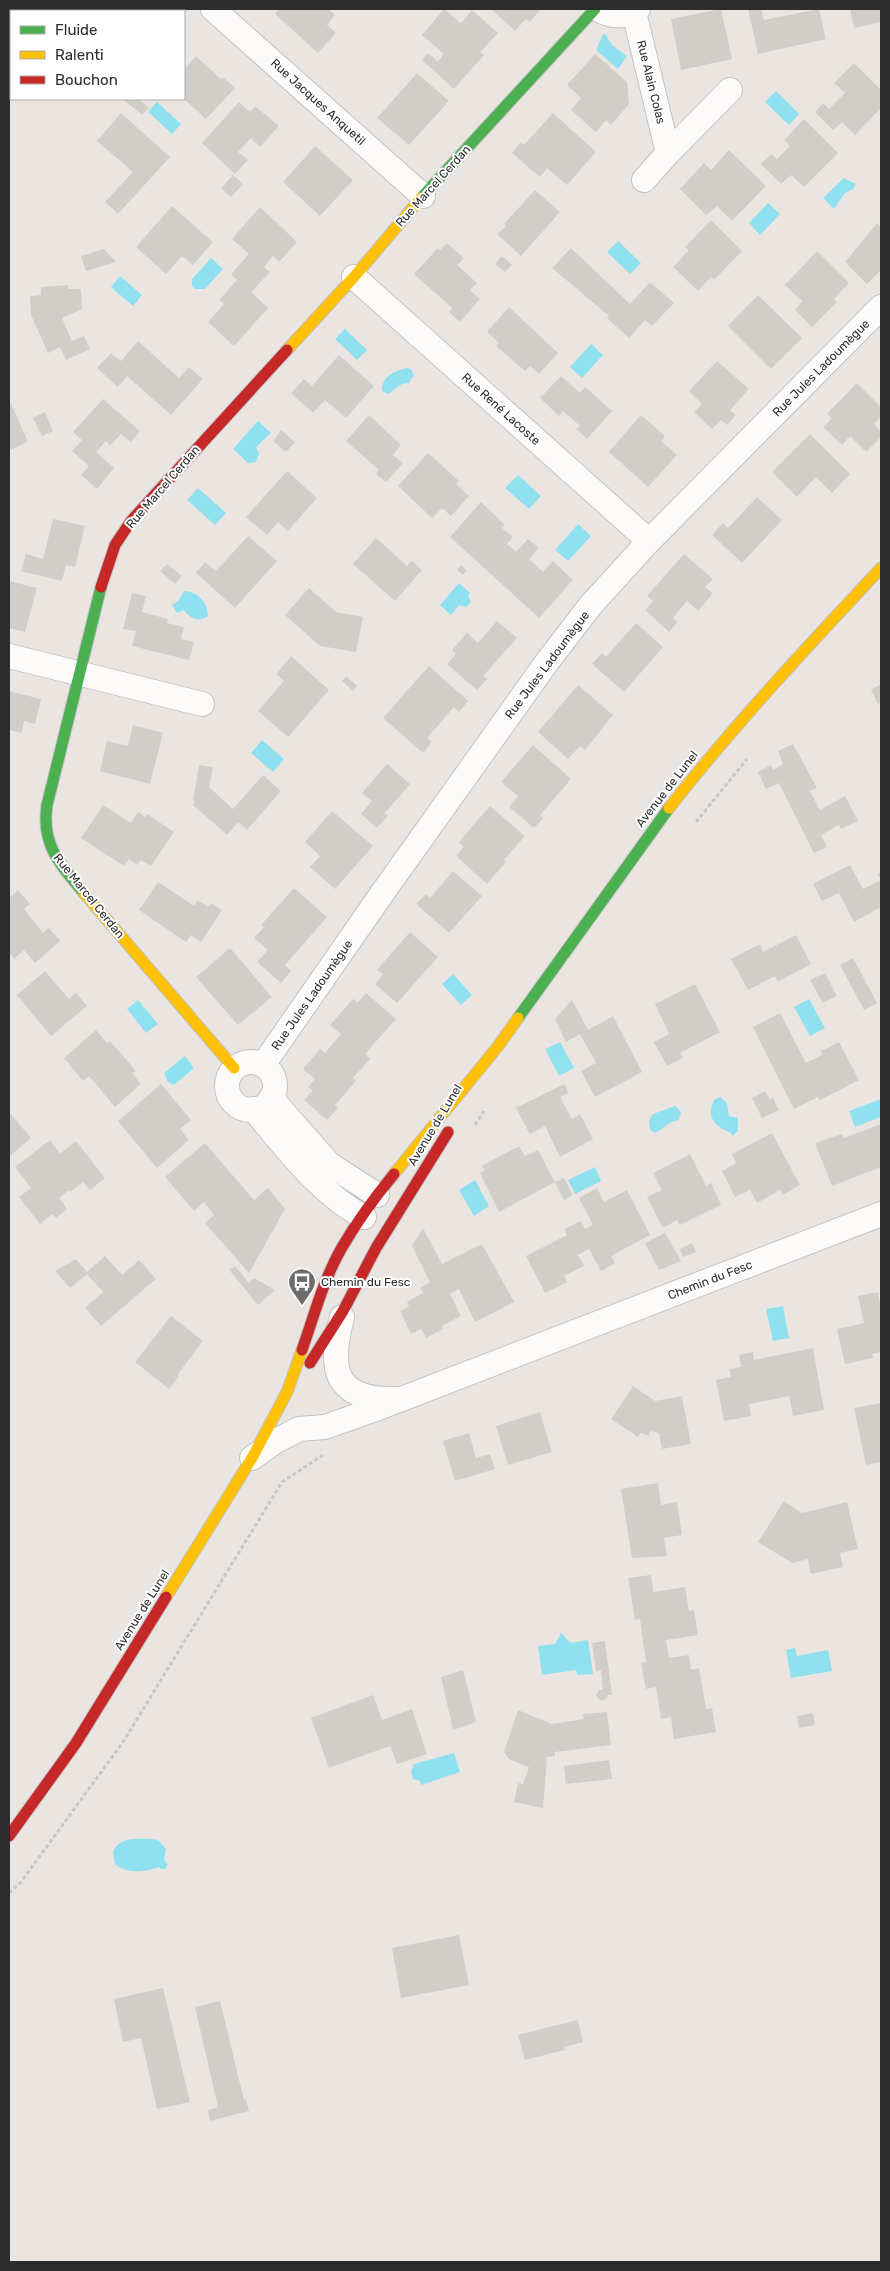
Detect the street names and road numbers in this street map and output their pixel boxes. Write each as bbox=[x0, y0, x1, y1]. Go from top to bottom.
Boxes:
street label: Rue Alain Colas bbox=[634, 39, 668, 125]
street label: Rue Jacques Anquetil bbox=[268, 56, 368, 148]
street label: Rue Marcel Cerdan bbox=[393, 142, 473, 230]
street label: Rue Jules Ladoumègue bbox=[770, 316, 873, 419]
street label: Rue René Lacoste bbox=[459, 370, 543, 448]
street label: Rue Marcel Cerdan bbox=[123, 443, 203, 531]
street label: Rue Jules Ladoumègue bbox=[502, 608, 592, 722]
street label: Avenue de Lunel bbox=[633, 748, 701, 830]
street label: Rue Marcel Cerdan bbox=[51, 851, 127, 941]
street label: Rue Jules Ladoumègue bbox=[269, 937, 356, 1053]
street label: Avenue de Lunel bbox=[405, 1082, 465, 1168]
street label: Chemin du Fesc bbox=[666, 1257, 755, 1303]
street label: Avenue de Lunel bbox=[112, 1567, 172, 1653]

